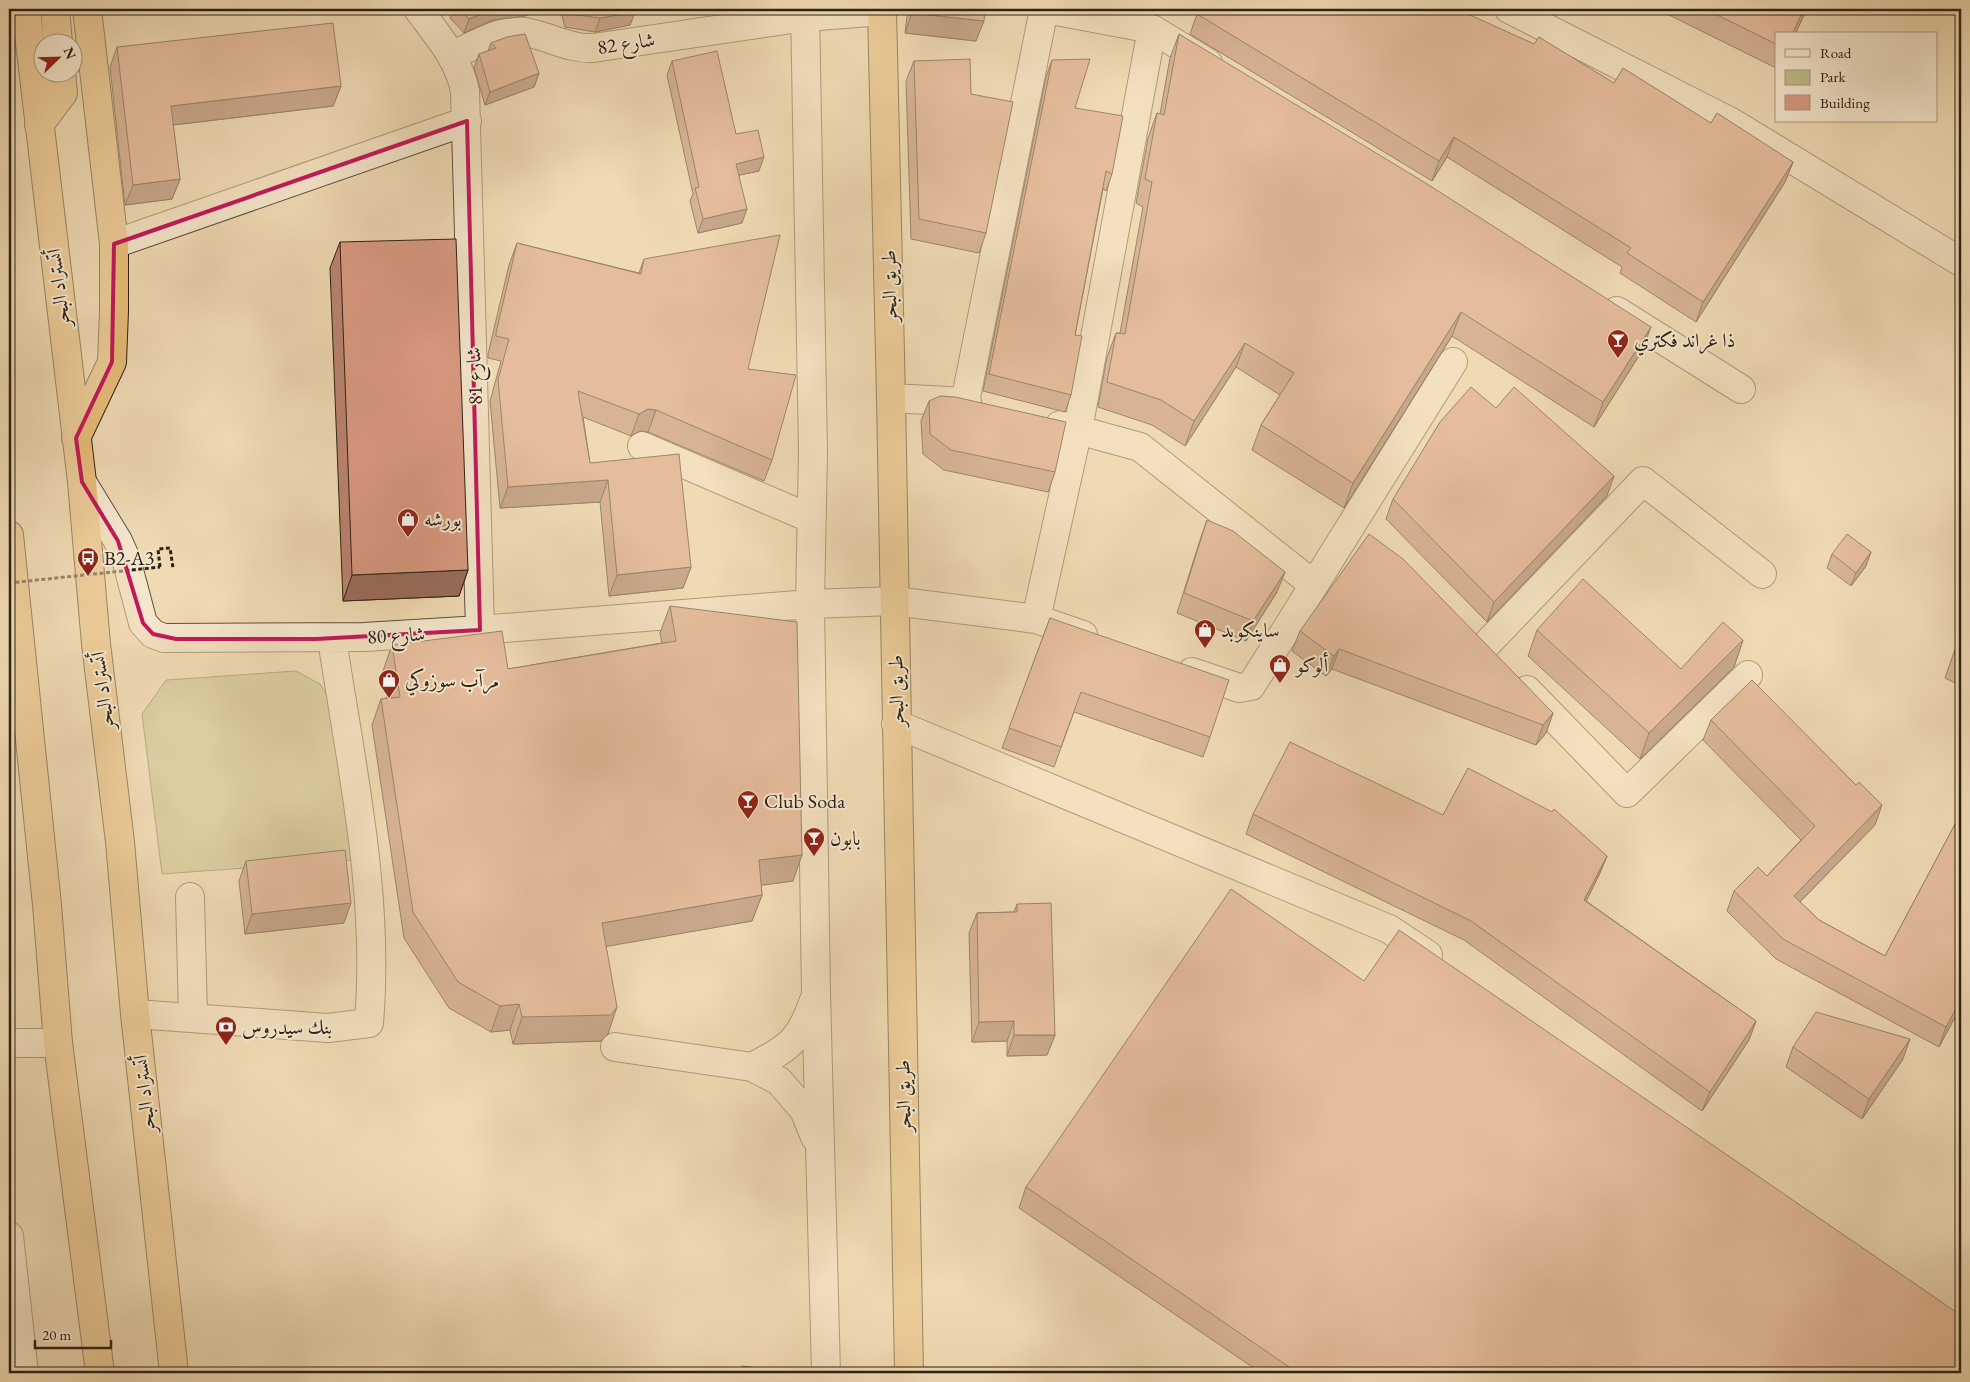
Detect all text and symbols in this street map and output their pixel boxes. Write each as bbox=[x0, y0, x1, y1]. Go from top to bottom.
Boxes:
street label: شارع 82 bbox=[596, 26, 657, 65]
north arrow bbox=[32, 32, 82, 82]
legend bbox=[1775, 32, 1938, 122]
text: Road bbox=[1820, 43, 1852, 62]
text: N bbox=[59, 44, 81, 62]
text: Park bbox=[1820, 67, 1847, 86]
text: Building bbox=[1820, 93, 1870, 112]
street label: أتستراد البحر bbox=[39, 247, 76, 331]
street label: طريق البحر bbox=[875, 250, 903, 324]
place label: ذا غراند فكتري bbox=[1634, 327, 1736, 356]
bar icon: ذا غراند فكتري bbox=[1606, 328, 1630, 359]
street label: شارع 81 bbox=[460, 346, 493, 405]
place label: بورشه bbox=[424, 506, 462, 532]
shop icon: بورشه bbox=[396, 507, 420, 538]
place label: B2-A3 bbox=[104, 545, 154, 571]
bus stop icon: B2-A3 bbox=[76, 546, 100, 577]
place label: ساينكوبد bbox=[1221, 617, 1280, 643]
shop icon: ساينكوبد bbox=[1193, 618, 1217, 649]
street label: شارع 80 bbox=[366, 621, 426, 654]
street label: أتستراد البحر bbox=[83, 650, 120, 734]
place label: ألوكو bbox=[1294, 651, 1329, 678]
shop icon: ألوكو bbox=[1268, 653, 1292, 684]
street label: طريق البحر bbox=[882, 655, 910, 729]
place label: مرآب سوزوكي bbox=[405, 667, 499, 696]
shop icon: مرآب سوزوكي bbox=[377, 668, 401, 699]
place label: Club Soda bbox=[764, 788, 845, 814]
bar icon: Club Soda bbox=[736, 789, 760, 820]
place label: بابون bbox=[830, 825, 861, 851]
bar icon: بابون bbox=[802, 826, 826, 857]
place label: بنك سيدروس bbox=[242, 1014, 332, 1040]
bank icon: بنك سيدروس bbox=[214, 1015, 238, 1046]
street label: أتستراد البحر bbox=[126, 1053, 161, 1137]
street label: طريق البحر bbox=[889, 1060, 917, 1134]
scale bar bbox=[35, 1317, 111, 1349]
text: 20 m bbox=[42, 1325, 71, 1344]

